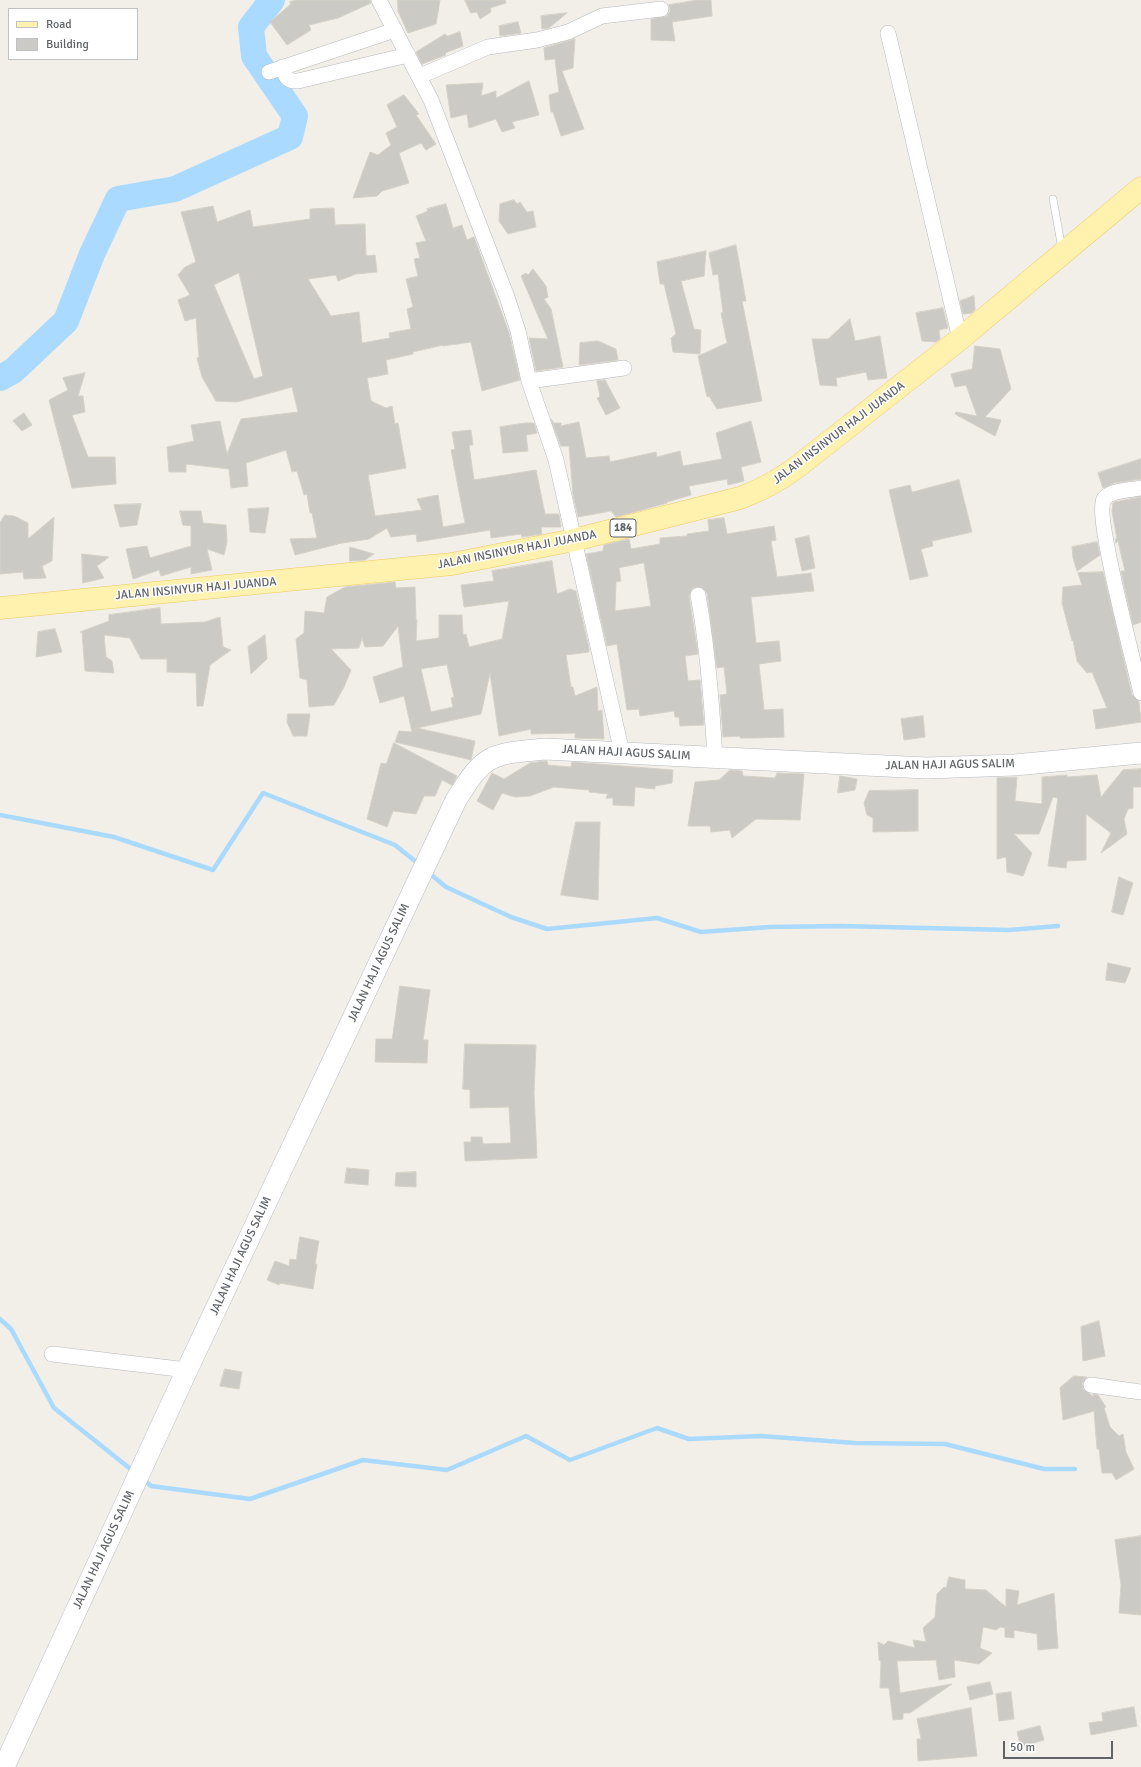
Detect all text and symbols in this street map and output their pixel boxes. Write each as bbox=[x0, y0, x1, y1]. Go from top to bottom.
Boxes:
legend bbox=[8, 8, 138, 60]
text: Road bbox=[46, 17, 72, 32]
text: Building bbox=[46, 37, 89, 52]
street label: JALAN INSINYUR HAJI JUANDA bbox=[770, 379, 908, 487]
road number: 184 bbox=[610, 519, 636, 537]
street label: JALAN INSINYUR HAJI JUANDA bbox=[436, 528, 598, 572]
street label: JALAN INSINYUR HAJI JUANDA bbox=[115, 575, 277, 603]
street label: JALAN HAJI AGUS SALIM bbox=[561, 742, 691, 764]
street label: JALAN HAJI AGUS SALIM bbox=[885, 757, 1015, 773]
street label: JALAN HAJI AGUS SALIM bbox=[345, 901, 413, 1025]
street label: JALAN HAJI AGUS SALIM bbox=[207, 1194, 275, 1318]
street label: JALAN HAJI AGUS SALIM bbox=[70, 1488, 138, 1612]
scale bar bbox=[1005, 1733, 1115, 1759]
text: 50 m bbox=[1010, 1740, 1035, 1755]

